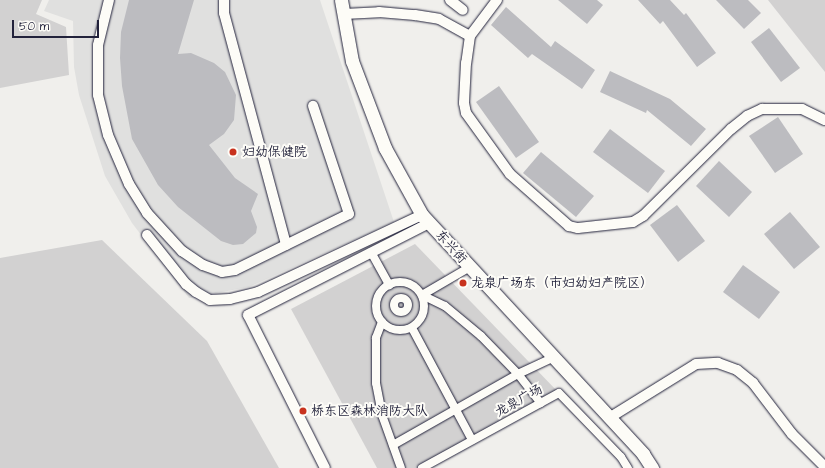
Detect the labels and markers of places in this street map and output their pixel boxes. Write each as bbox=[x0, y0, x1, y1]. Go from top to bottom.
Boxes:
place label: 妇幼保健院 bbox=[242, 144, 307, 160]
marker: 妇幼保健院 bbox=[227, 146, 239, 158]
place label: 龙泉广场东（市妇幼妇产院区） bbox=[471, 275, 653, 291]
marker: 龙泉广场东（市妇幼妇产院区） bbox=[458, 278, 468, 288]
place label: 桥东区森林消防大队 bbox=[311, 403, 428, 419]
marker: 桥东区森林消防大队 bbox=[298, 406, 308, 416]

